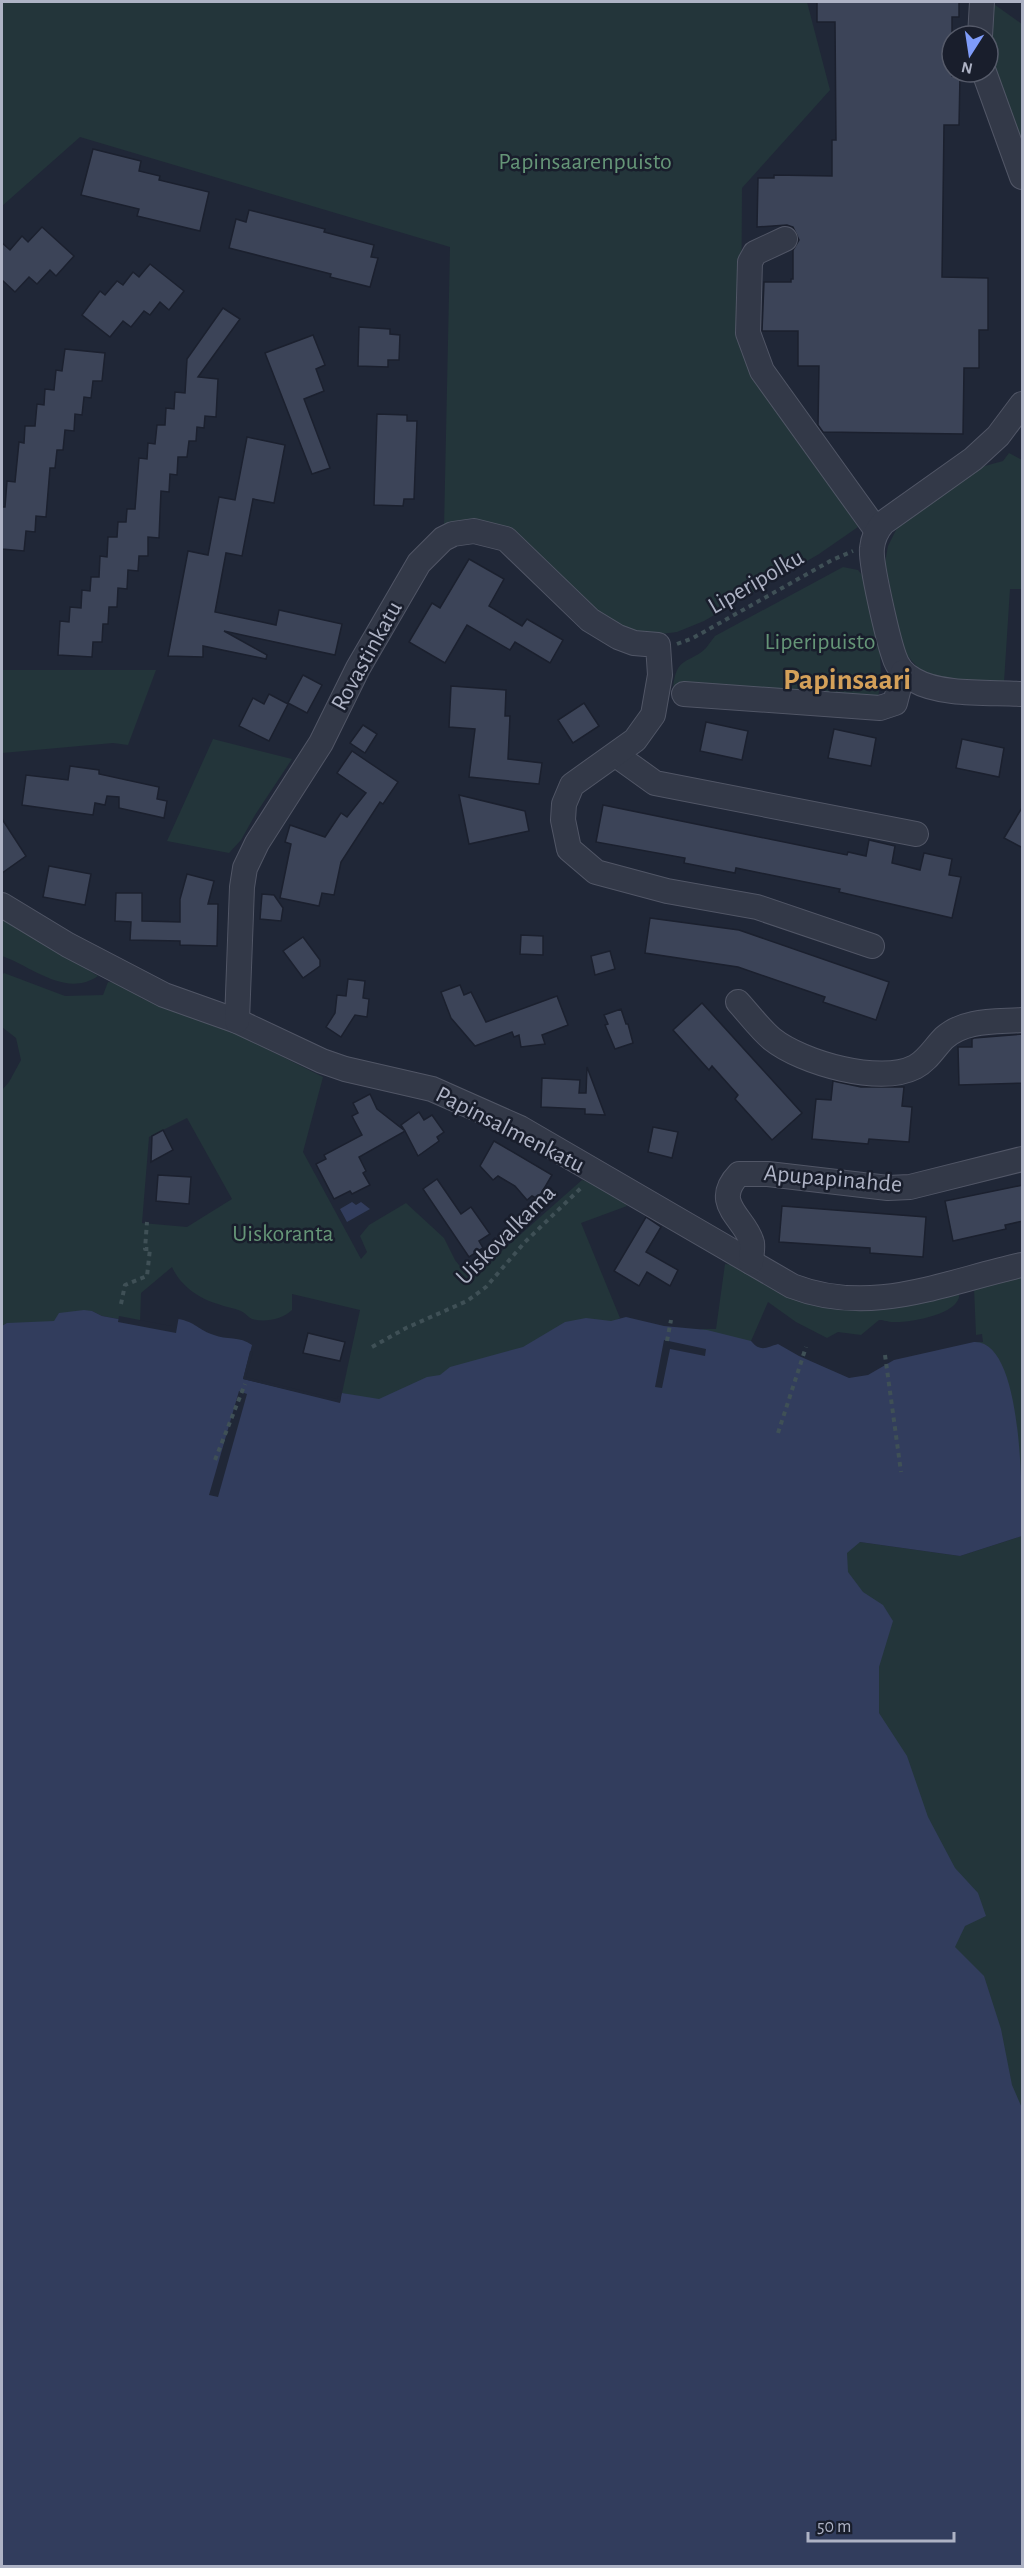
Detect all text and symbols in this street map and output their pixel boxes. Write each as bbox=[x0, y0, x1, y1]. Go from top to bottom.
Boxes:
north arrow bbox=[940, 24, 1000, 84]
text: N bbox=[960, 59, 974, 77]
park label: Papinsaarenpuisto bbox=[498, 150, 672, 174]
street label: Liperipolku bbox=[704, 545, 808, 619]
street label: Rovastinkatu bbox=[327, 597, 407, 715]
park label: Liperipuisto bbox=[765, 630, 875, 654]
district label: Papinsaari bbox=[783, 665, 911, 695]
street label: Papinsalmenkatu bbox=[432, 1082, 588, 1178]
street label: Apupapinahde bbox=[763, 1161, 903, 1197]
street label: Uiskovalkama bbox=[452, 1181, 560, 1289]
park label: Uiskoranta bbox=[232, 1222, 334, 1246]
scale bar bbox=[808, 2505, 954, 2543]
text: 50 m bbox=[817, 2518, 851, 2536]

